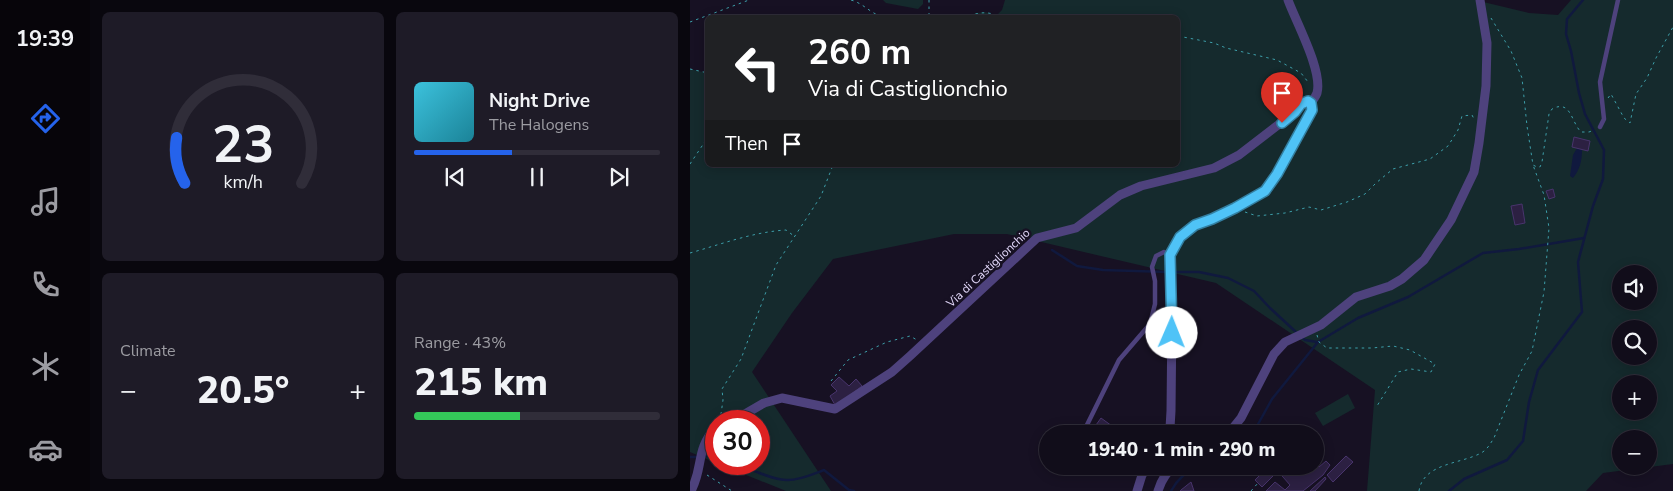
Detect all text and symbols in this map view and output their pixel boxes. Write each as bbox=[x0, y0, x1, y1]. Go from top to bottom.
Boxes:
text: 19:39 bbox=[16, 24, 74, 54]
text: 260 m bbox=[808, 29, 911, 76]
icon: left bbox=[725, 35, 790, 100]
pin bbox=[1261, 72, 1303, 123]
text: Via di Castiglionchio bbox=[808, 74, 1008, 104]
icon: arrive bbox=[1268, 79, 1296, 107]
text: Night Drive bbox=[489, 88, 590, 114]
icon: directions bbox=[28, 101, 63, 136]
text: 23 bbox=[212, 109, 274, 180]
text: The Halogens bbox=[489, 114, 589, 136]
icon: arrive bbox=[778, 130, 806, 158]
text: Then bbox=[725, 131, 768, 157]
icon: previous bbox=[441, 163, 469, 191]
icon: pause bbox=[523, 163, 551, 191]
icon: next bbox=[605, 163, 633, 191]
text: km/h bbox=[223, 170, 263, 194]
icon: music bbox=[28, 184, 63, 219]
street label: Via di Castiglionchio bbox=[942, 225, 1034, 312]
map controls bbox=[1612, 265, 1657, 475]
button: sound bbox=[1612, 265, 1657, 310]
icon: phone bbox=[28, 267, 63, 302]
position arrow bbox=[1145, 306, 1197, 358]
button: search bbox=[1612, 320, 1657, 365]
text: Range · 43% bbox=[414, 332, 506, 354]
text: Climate bbox=[120, 340, 175, 362]
icon: climate bbox=[28, 349, 63, 384]
text: 215 km bbox=[414, 357, 548, 408]
text: 20.5° bbox=[197, 365, 289, 416]
text: − bbox=[120, 372, 137, 410]
text: + bbox=[349, 372, 366, 410]
button: + bbox=[1612, 375, 1657, 420]
speed limit sign: 30 bbox=[705, 410, 770, 475]
button: − bbox=[1612, 430, 1657, 475]
icon: car bbox=[28, 432, 63, 467]
text: 19:40 · 1 min · 290 m bbox=[1088, 437, 1275, 463]

